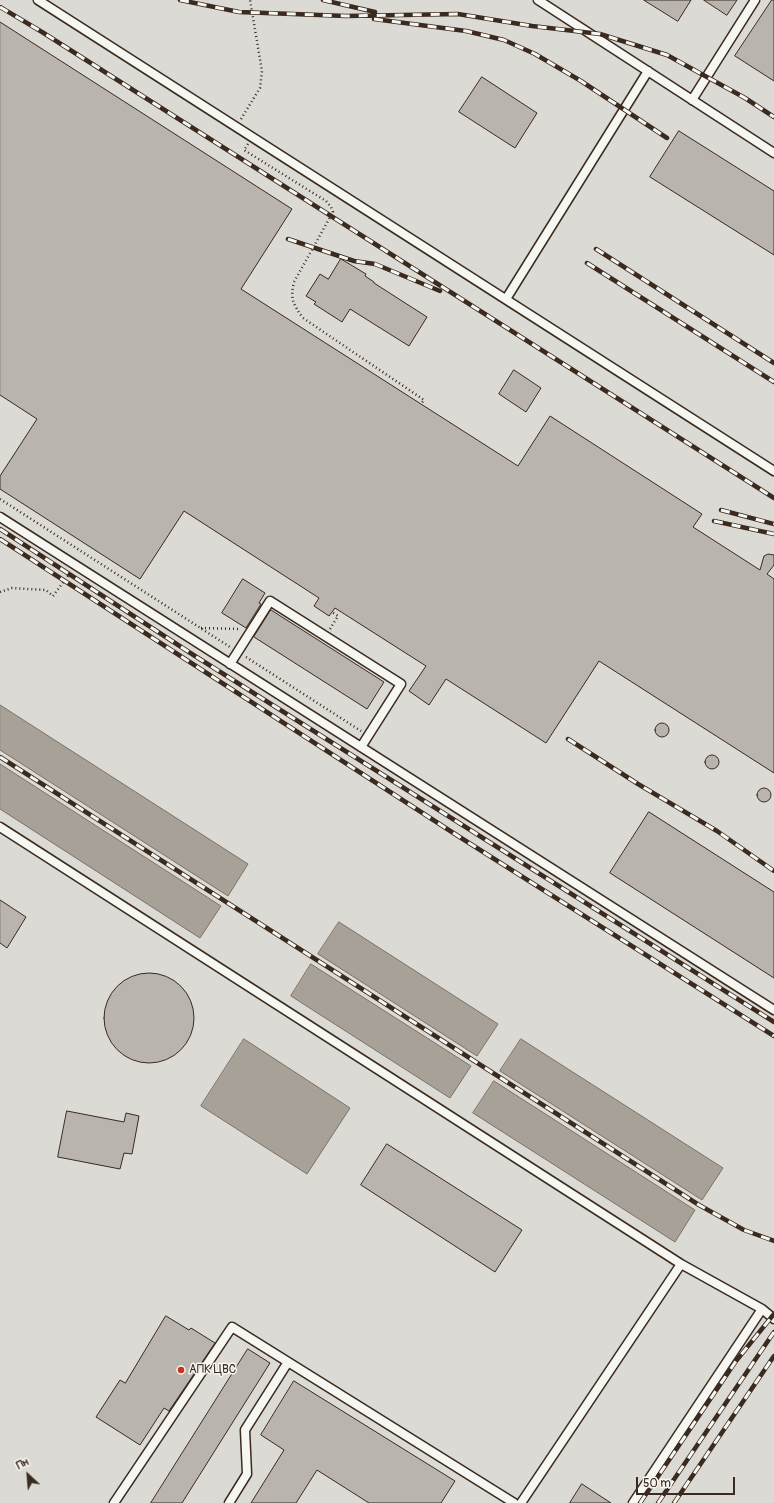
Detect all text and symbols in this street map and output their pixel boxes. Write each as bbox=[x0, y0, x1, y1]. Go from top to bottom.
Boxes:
place label: АПК ЦВС bbox=[189, 1363, 236, 1377]
marker: АПК ЦВС bbox=[176, 1365, 186, 1375]
north arrow bbox=[8, 1455, 48, 1495]
text: Пн bbox=[14, 1455, 31, 1472]
scale bar bbox=[638, 1469, 737, 1495]
text: 50 m bbox=[643, 1476, 671, 1491]

